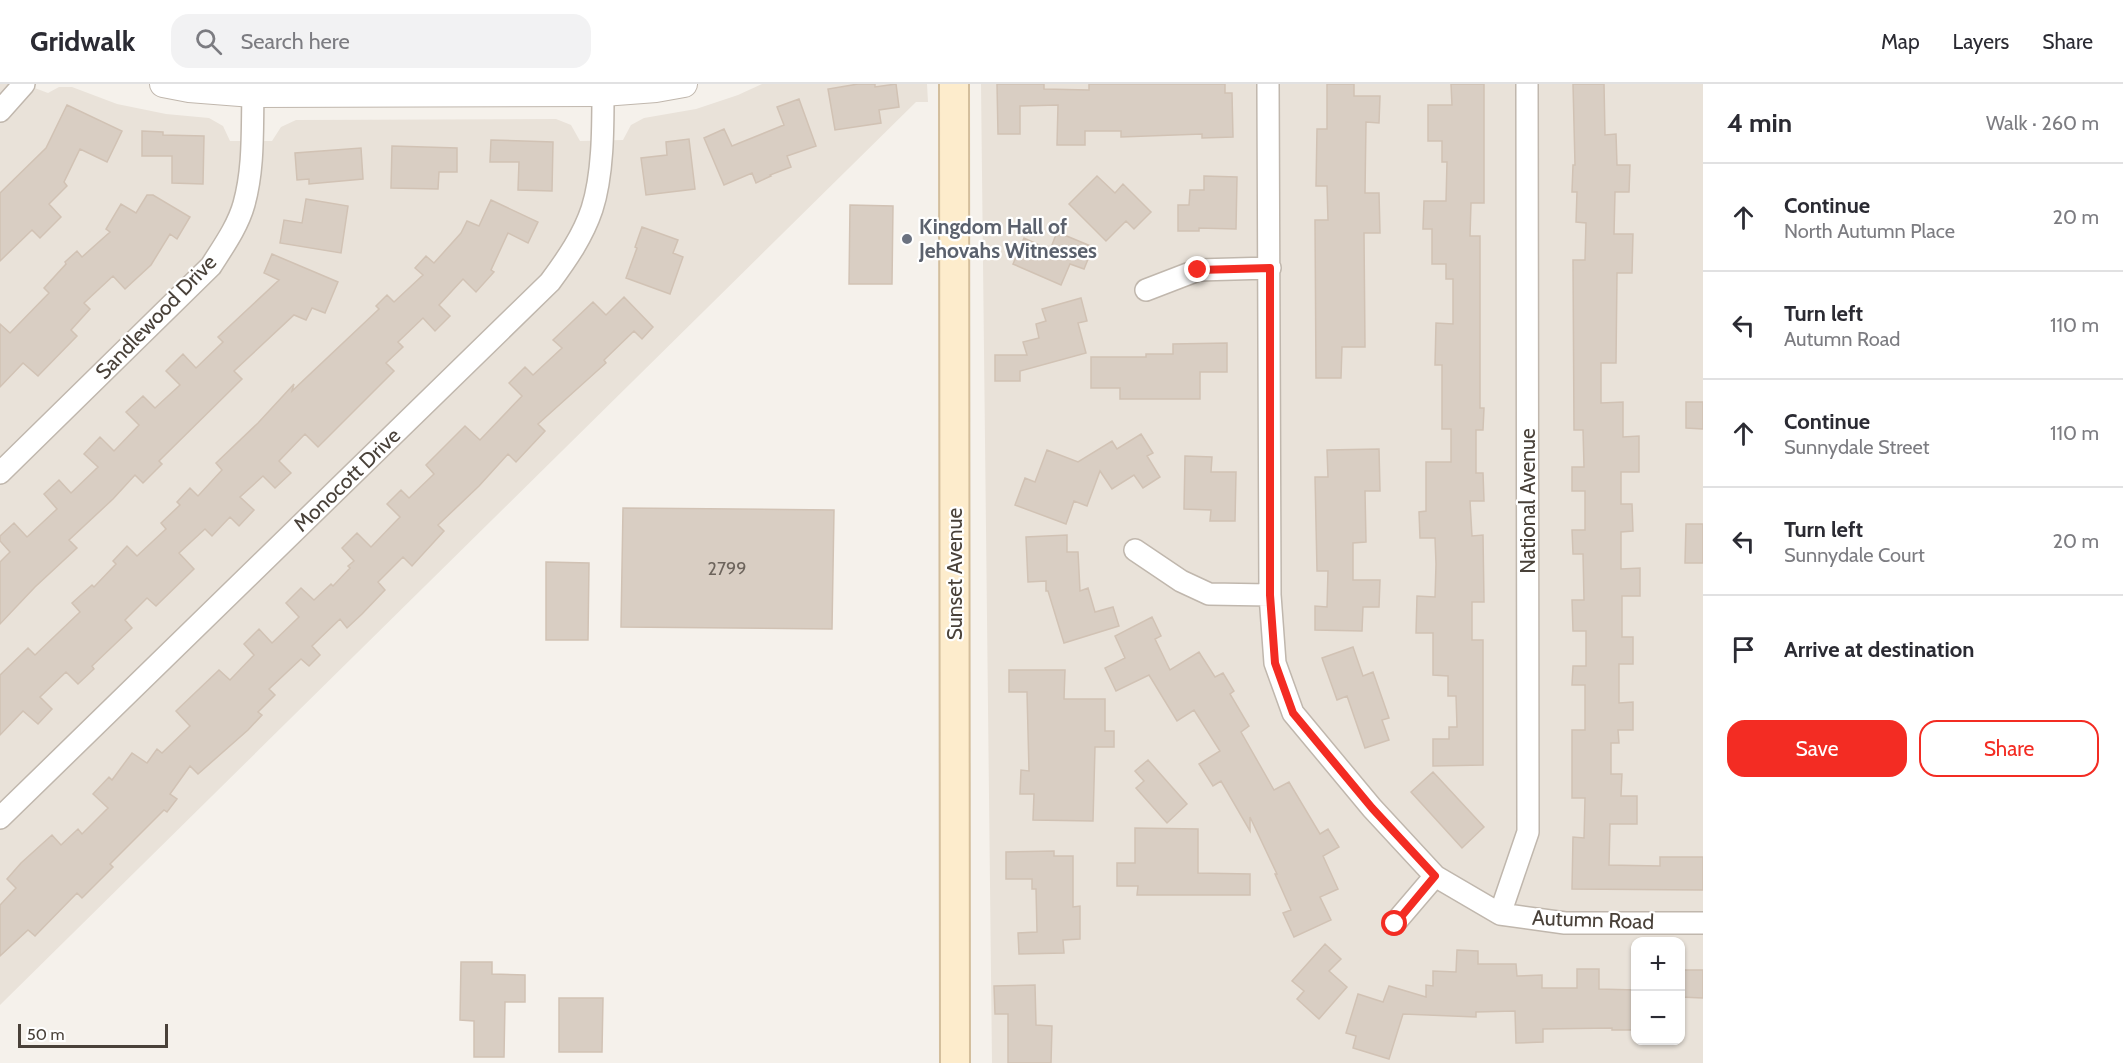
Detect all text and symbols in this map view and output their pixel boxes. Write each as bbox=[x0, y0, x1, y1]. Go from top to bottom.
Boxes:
search box bbox=[171, 14, 591, 68]
text: Gridwalk bbox=[30, 24, 135, 58]
icon: search bbox=[192, 25, 225, 58]
text: Search here bbox=[240, 28, 350, 55]
text: Map bbox=[1881, 29, 1920, 54]
text: Layers bbox=[1953, 29, 2009, 54]
text: Share bbox=[2042, 29, 2093, 54]
text: 4 min bbox=[1727, 107, 1792, 139]
text: Walk · 260 m bbox=[1986, 111, 2099, 135]
text: Continue bbox=[1784, 192, 1870, 219]
icon: ahead bbox=[1727, 201, 1760, 234]
text: 20 m bbox=[2053, 205, 2099, 229]
place label: Kingdom Hall of Jehovahs Witnesses bbox=[918, 214, 1097, 263]
text: North Autumn Place bbox=[1784, 219, 1955, 243]
marker: Kingdom Hall of Jehovahs Witnesses bbox=[900, 232, 914, 246]
street label: Sandlewood Drive bbox=[90, 249, 221, 384]
route end bbox=[1184, 256, 1210, 282]
text: Turn left bbox=[1784, 300, 1863, 327]
icon: left bbox=[1727, 309, 1760, 342]
text: 110 m bbox=[2050, 313, 2099, 337]
text: Autumn Road bbox=[1784, 327, 1900, 351]
text: Continue bbox=[1784, 408, 1870, 435]
icon: ahead bbox=[1727, 417, 1760, 450]
text: 110 m bbox=[2050, 421, 2099, 445]
street label: Monocott Drive bbox=[288, 422, 405, 537]
street label: National Avenue bbox=[1515, 428, 1540, 574]
text: Sunnydale Street bbox=[1784, 435, 1929, 459]
street label: Sunset Avenue bbox=[942, 507, 967, 640]
text: Turn left bbox=[1784, 516, 1863, 543]
icon: left bbox=[1727, 525, 1760, 558]
text: 20 m bbox=[2053, 529, 2099, 553]
text: Sunnydale Court bbox=[1784, 543, 1925, 567]
house number: 2799 bbox=[708, 558, 746, 580]
icon: arrive bbox=[1727, 633, 1760, 666]
text: Arrive at destination bbox=[1784, 636, 1974, 663]
button: Save bbox=[1727, 720, 1907, 777]
button: Share bbox=[1919, 720, 2099, 777]
street label: Autumn Road bbox=[1532, 905, 1655, 934]
route start bbox=[1381, 910, 1407, 936]
map controls bbox=[1631, 937, 1685, 1045]
button: + bbox=[1631, 937, 1685, 991]
button: − bbox=[1631, 991, 1685, 1045]
scale bar bbox=[18, 1021, 168, 1048]
text: 50 m bbox=[27, 1025, 64, 1044]

